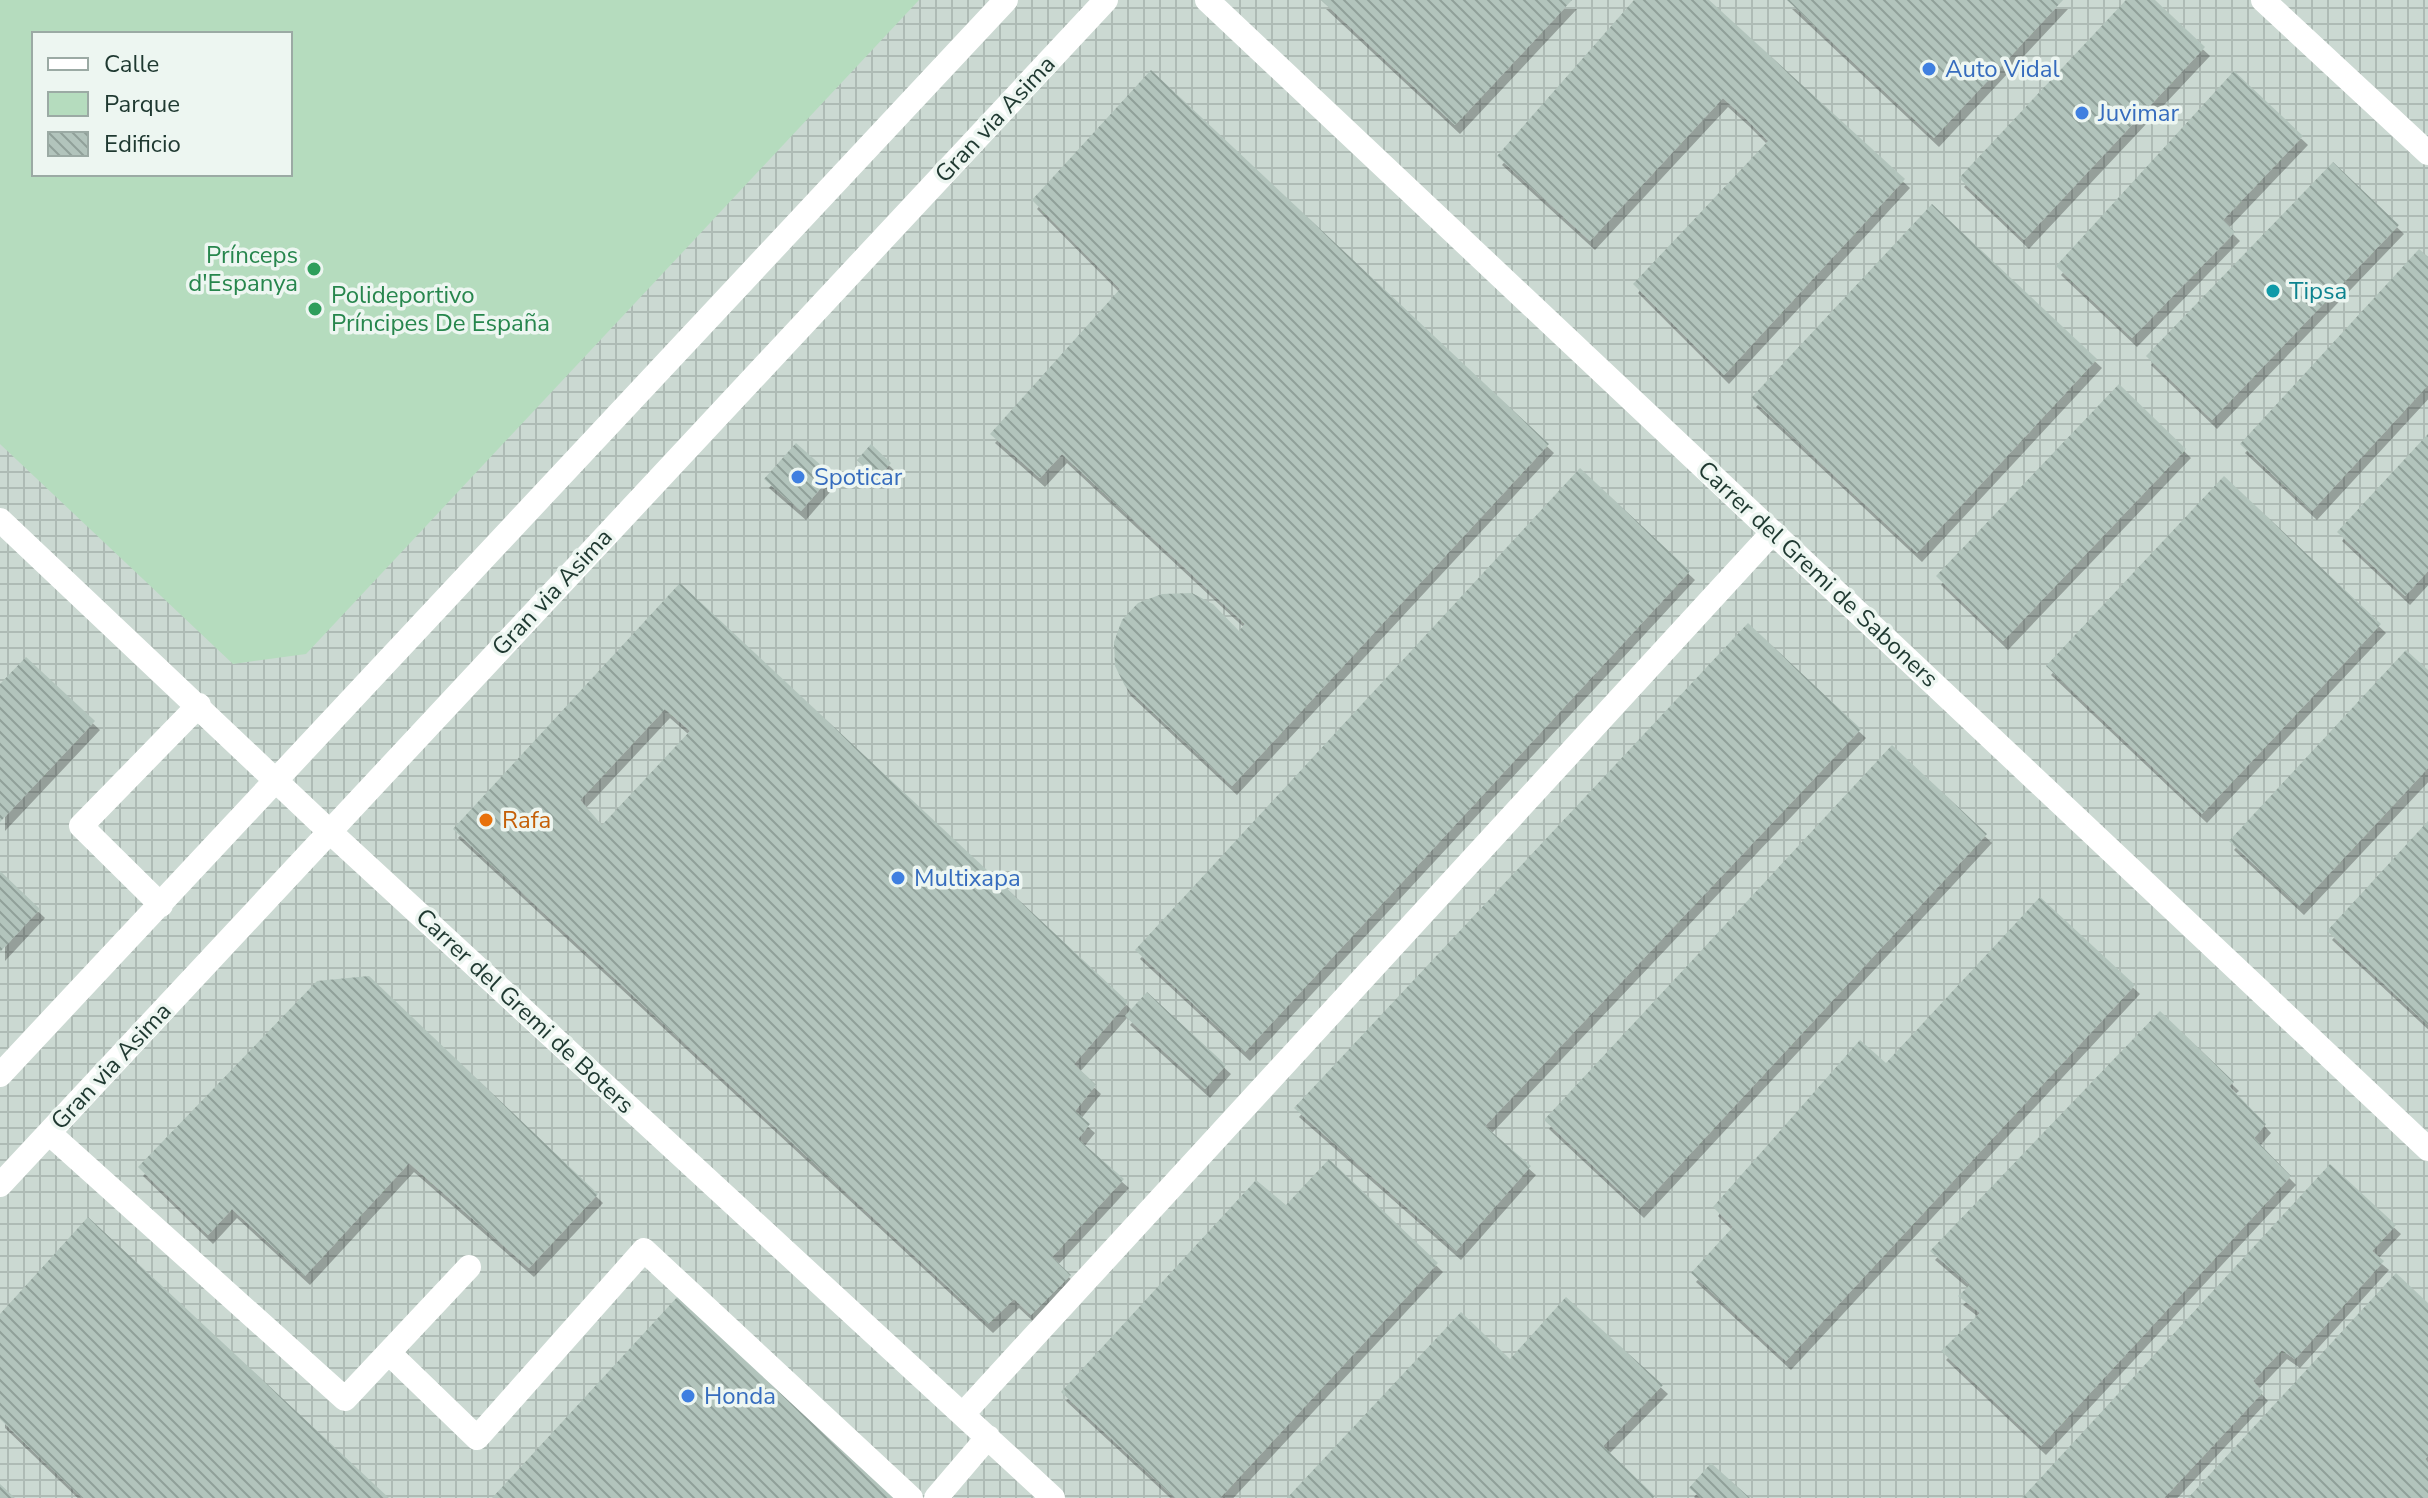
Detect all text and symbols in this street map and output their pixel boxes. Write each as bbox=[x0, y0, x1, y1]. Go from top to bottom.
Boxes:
legend bbox=[32, 32, 292, 176]
text: Calle bbox=[104, 48, 159, 80]
street label: Gran via Asima bbox=[928, 48, 1062, 190]
place label: Auto Vidal bbox=[1945, 53, 2060, 85]
marker: Auto Vidal bbox=[1920, 60, 1938, 78]
text: Parque bbox=[104, 88, 180, 120]
place label: Juvimar bbox=[2097, 97, 2179, 129]
marker: Juvimar bbox=[2073, 104, 2091, 122]
text: Edificio bbox=[104, 128, 181, 160]
place label: Prínceps d'Espanya bbox=[188, 239, 298, 299]
marker: Prínceps d'Espanya bbox=[305, 260, 323, 278]
place label: Tipsa bbox=[2289, 275, 2347, 307]
place label: Polideportivo Príncipes De España bbox=[331, 279, 550, 339]
marker: Tipsa bbox=[2264, 282, 2282, 300]
marker: Polideportivo Príncipes De España bbox=[306, 300, 324, 318]
street label: Carrer del Gremi de Saboners bbox=[1691, 454, 1945, 694]
place label: Spoticar bbox=[814, 461, 903, 493]
marker: Spoticar bbox=[789, 468, 807, 486]
street label: Gran via Asima bbox=[485, 521, 619, 663]
place label: Rafa bbox=[502, 804, 551, 836]
marker: Rafa bbox=[477, 811, 495, 829]
place label: Multixapa bbox=[914, 862, 1021, 894]
marker: Multixapa bbox=[889, 869, 907, 887]
street label: Carrer del Gremi de Boters bbox=[409, 901, 641, 1121]
street label: Gran via Asima bbox=[44, 995, 178, 1137]
place label: Honda bbox=[704, 1380, 776, 1412]
marker: Honda bbox=[679, 1387, 697, 1405]

